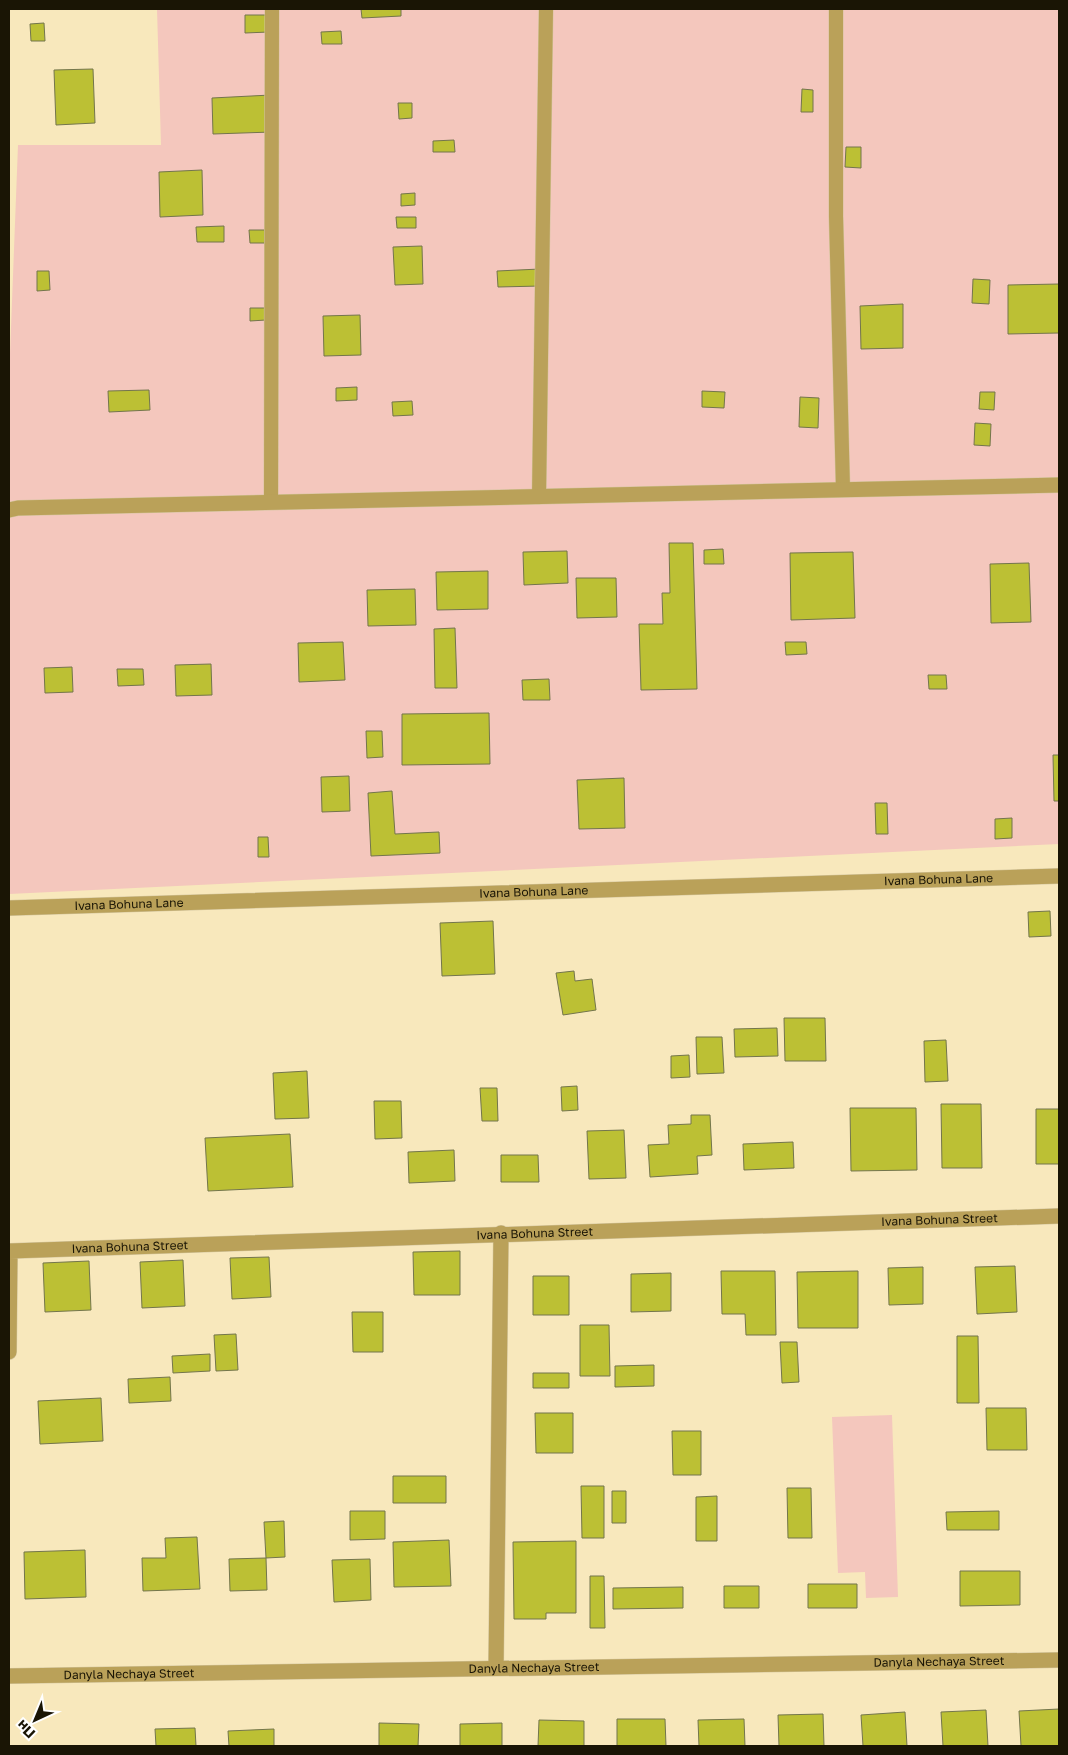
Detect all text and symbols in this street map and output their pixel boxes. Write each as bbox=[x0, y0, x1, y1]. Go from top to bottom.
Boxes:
street label: Ivana Bohuna Lane bbox=[884, 870, 993, 888]
street label: Ivana Bohuna Lane bbox=[479, 882, 589, 901]
street label: Ivana Bohuna Lane bbox=[74, 895, 184, 913]
street label: Ivana Bohuna Street bbox=[881, 1210, 998, 1229]
street label: Ivana Bohuna Street bbox=[476, 1224, 593, 1242]
street label: Ivana Bohuna Street bbox=[71, 1237, 189, 1256]
street label: Danyla Nechaya Street bbox=[873, 1653, 1005, 1670]
street label: Danyla Nechaya Street bbox=[468, 1659, 600, 1676]
street label: Danyla Nechaya Street bbox=[63, 1665, 195, 1682]
north arrow bbox=[10, 1695, 60, 1745]
text: Пн bbox=[13, 1717, 38, 1742]

